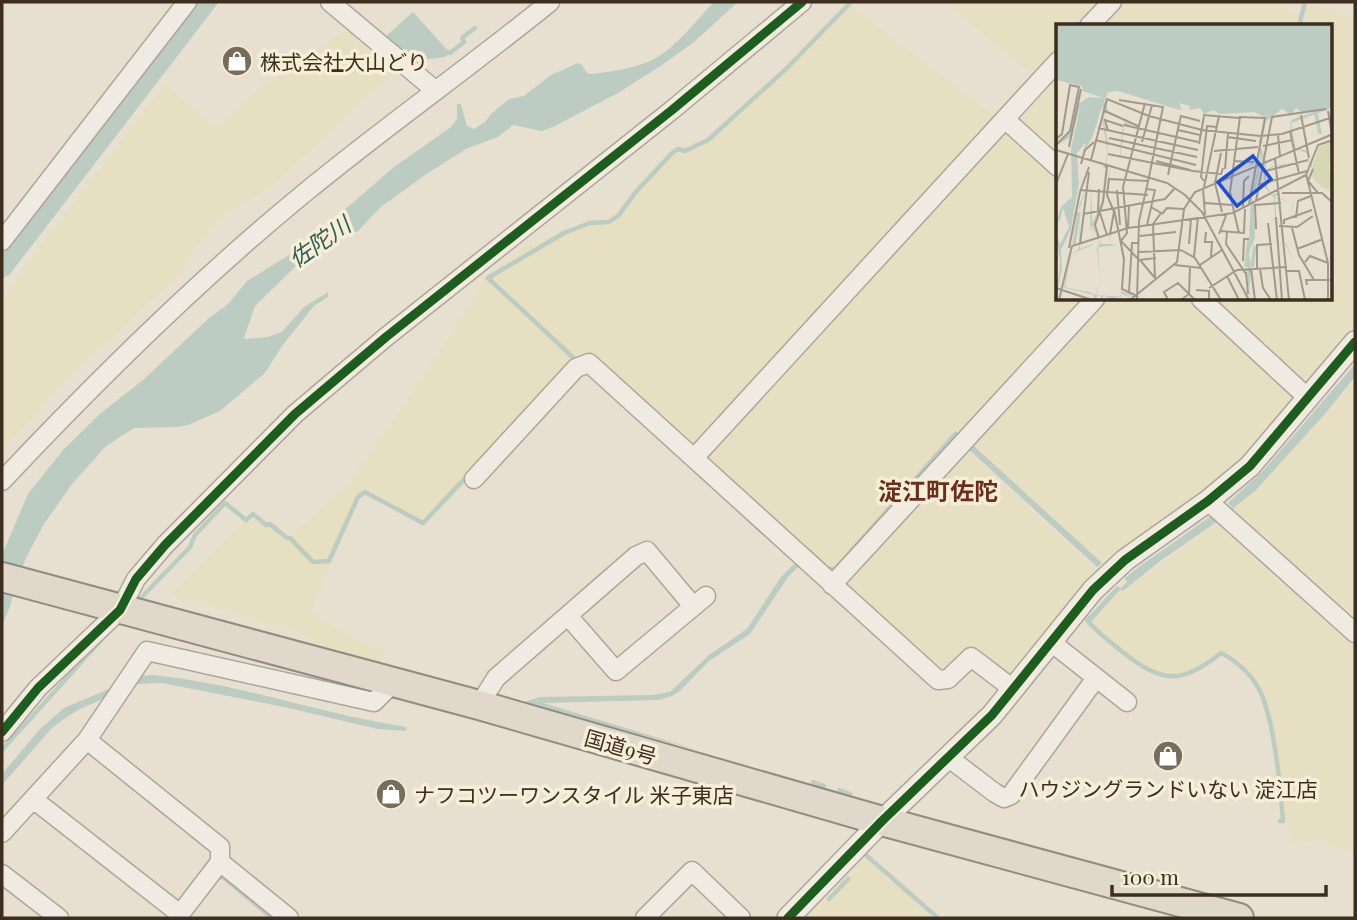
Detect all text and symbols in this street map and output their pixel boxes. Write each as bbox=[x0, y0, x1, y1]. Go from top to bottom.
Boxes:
inset map bbox=[1056, 24, 1332, 301]
shop icon: 株式会社大山どり bbox=[220, 44, 254, 78]
place label: 株式会社大山どり bbox=[260, 47, 428, 75]
water label: 佐陀川 bbox=[282, 207, 359, 273]
district label: 淀江町佐陀 bbox=[878, 474, 998, 506]
street label: 国道9号 bbox=[582, 722, 660, 770]
shop icon: ハウジングランドいない 淀江店 bbox=[1151, 739, 1185, 773]
place label: ハウジングランドいない 淀江店 bbox=[1018, 774, 1318, 802]
shop icon: ナフコツーワンスタイル 米子東店 bbox=[374, 777, 408, 811]
place label: ナフコツーワンスタイル 米子東店 bbox=[414, 780, 734, 808]
scale bar bbox=[1112, 853, 1326, 897]
text: 100 m bbox=[1122, 862, 1179, 890]

